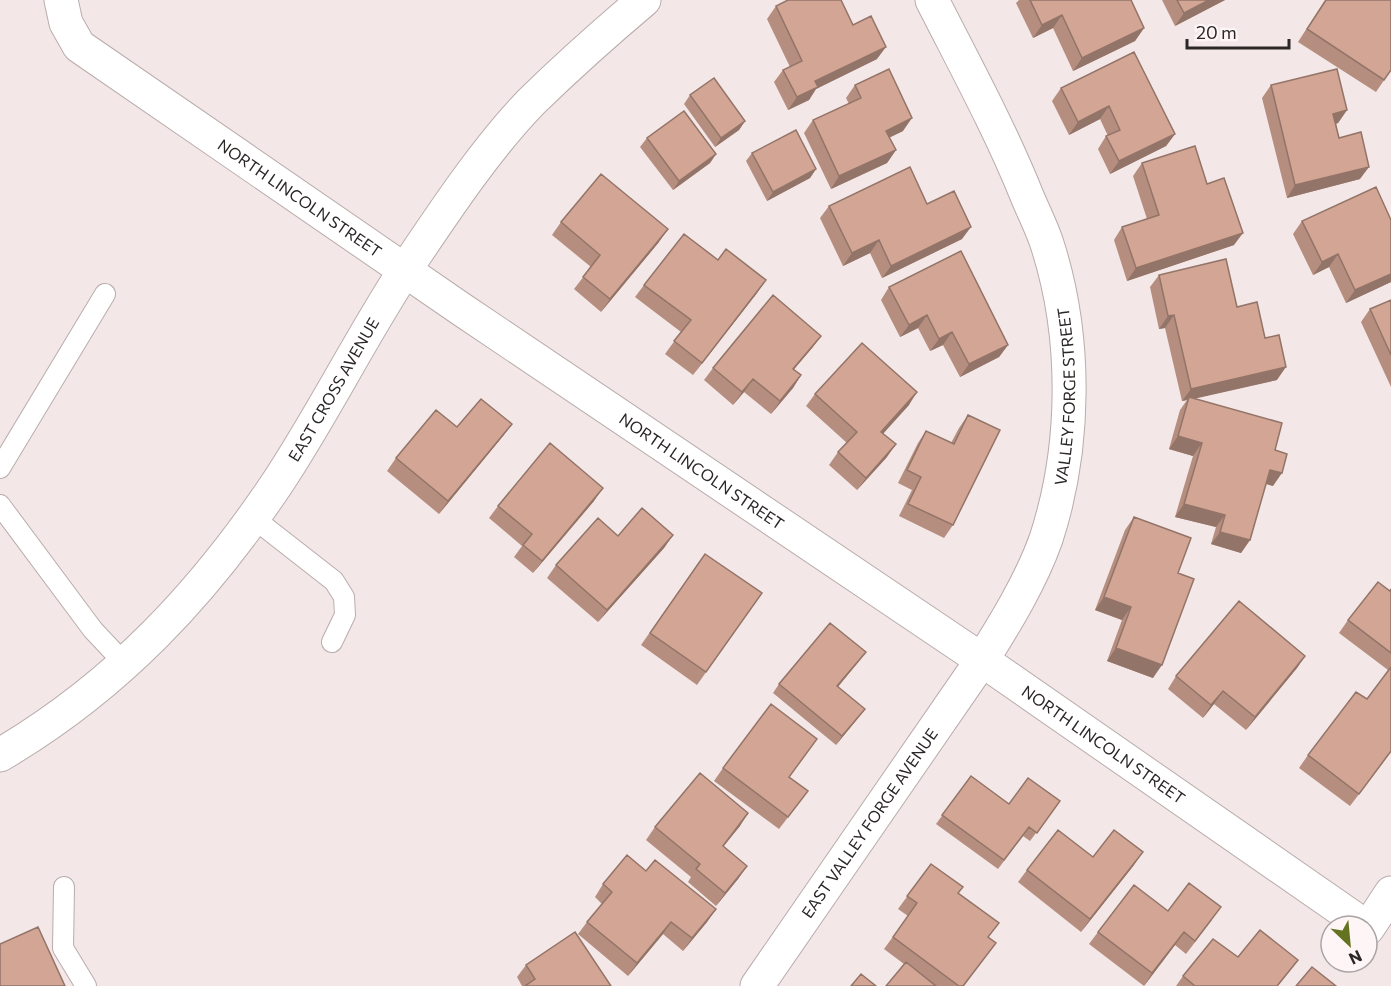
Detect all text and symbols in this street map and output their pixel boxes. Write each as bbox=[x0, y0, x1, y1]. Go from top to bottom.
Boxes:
scale bar bbox=[1187, 12, 1289, 50]
text: 20 m bbox=[1196, 21, 1237, 43]
street label: NORTH LINCOLN STREET bbox=[215, 135, 386, 261]
street label: VALLEY FORGE STREET bbox=[1050, 306, 1078, 487]
street label: EAST CROSS AVENUE bbox=[284, 314, 382, 465]
street label: NORTH LINCOLN STREET bbox=[616, 409, 788, 533]
street label: NORTH LINCOLN STREET bbox=[1019, 681, 1189, 807]
street label: EAST VALLEY FORGE AVENUE bbox=[797, 724, 941, 921]
north arrow bbox=[1319, 914, 1379, 974]
text: N bbox=[1346, 947, 1365, 969]

